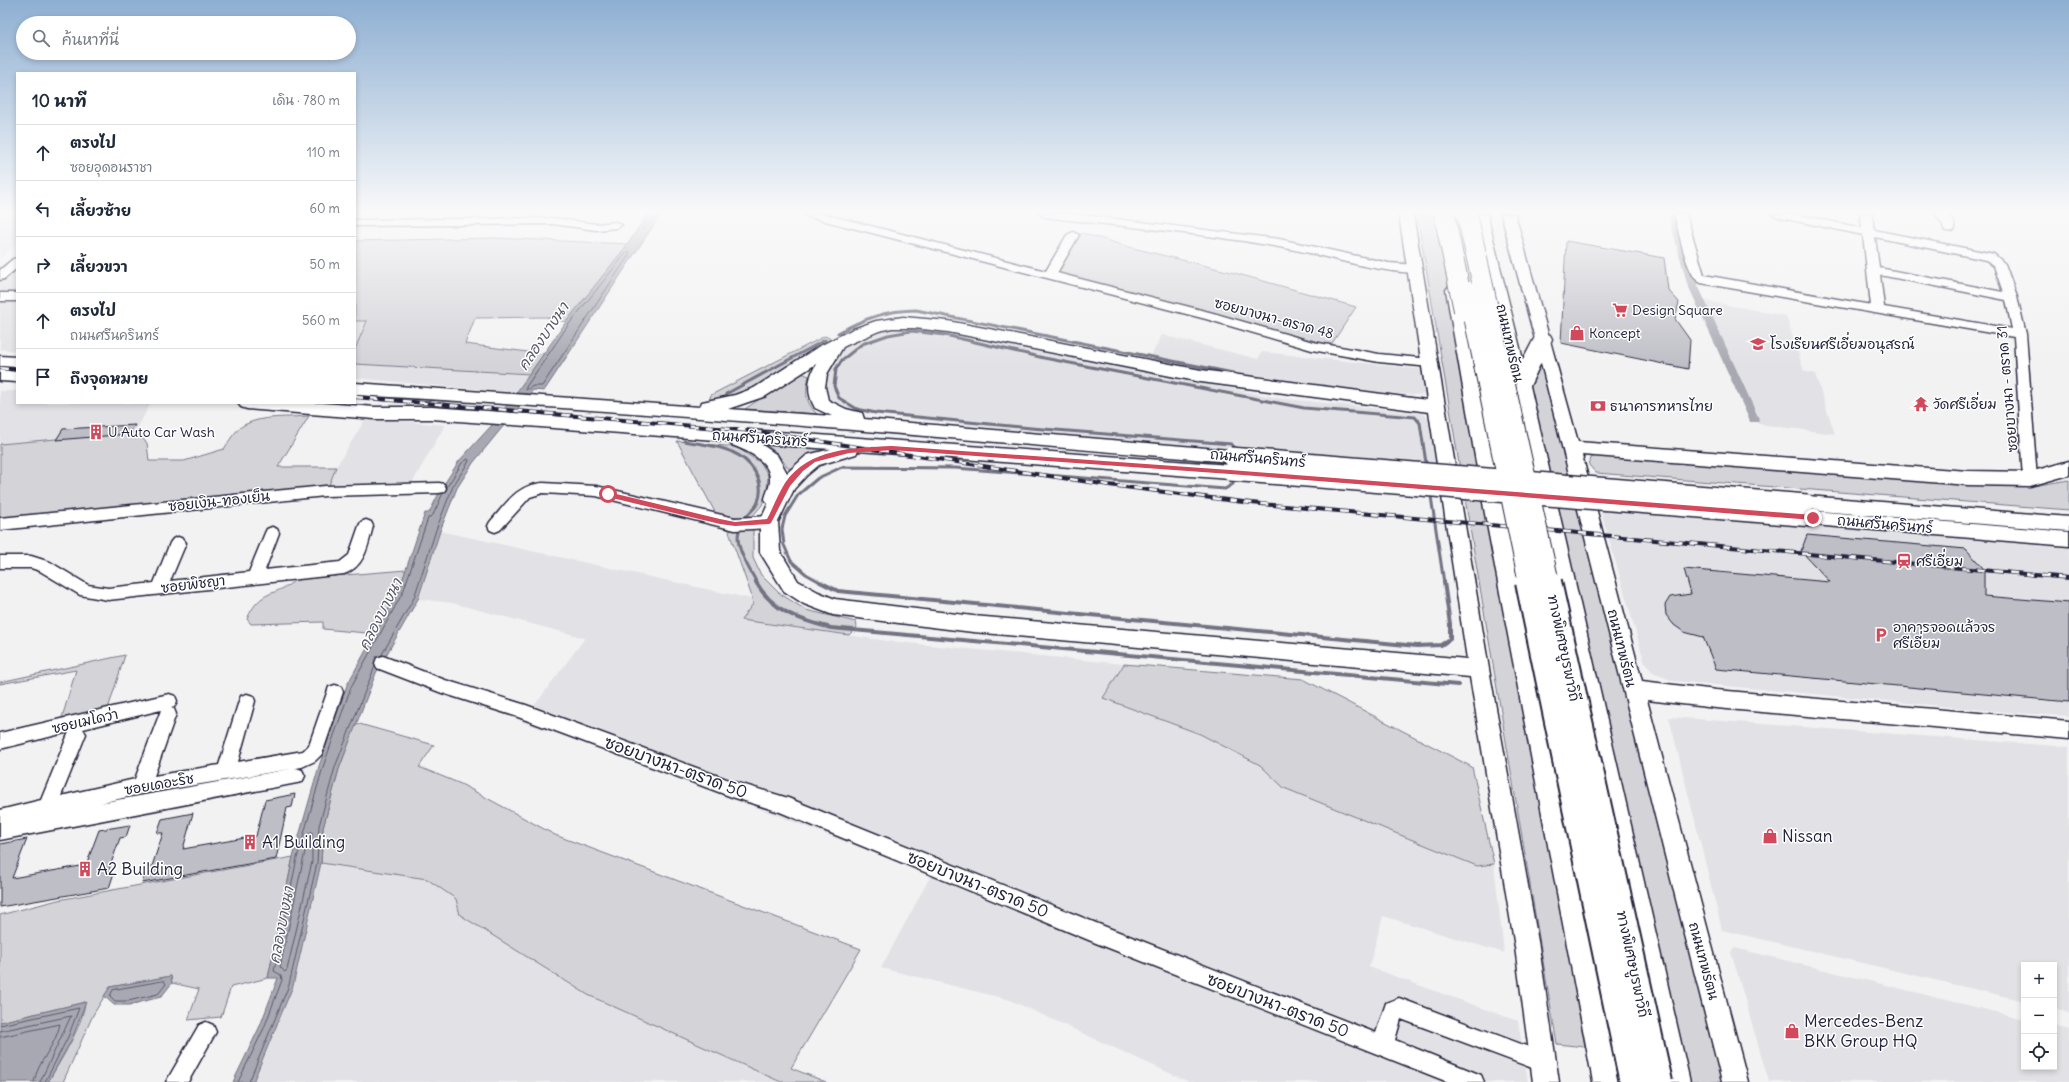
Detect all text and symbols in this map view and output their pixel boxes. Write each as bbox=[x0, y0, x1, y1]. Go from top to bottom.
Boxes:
search box bbox=[16, 16, 356, 60]
icon: search bbox=[30, 27, 52, 49]
text: ค้นหาที่นี่ bbox=[62, 30, 119, 49]
text: 10 นาที bbox=[32, 90, 87, 112]
text: เดิน · 780 m bbox=[272, 92, 340, 109]
text: ตรงไป bbox=[70, 133, 116, 152]
icon: ahead bbox=[32, 142, 54, 164]
text: 110 m bbox=[307, 144, 340, 161]
text: ซอยอุดอนราชา bbox=[70, 159, 152, 176]
icon: left bbox=[32, 198, 54, 220]
text: 60 m bbox=[309, 200, 340, 217]
text: เลี้ยวซ้าย bbox=[70, 201, 131, 220]
icon: right bbox=[32, 254, 54, 276]
text: 50 m bbox=[309, 256, 340, 273]
text: เลี้ยวขวา bbox=[70, 257, 128, 276]
street label: ซอยบางนา-ตราด 48 bbox=[1212, 293, 1336, 343]
water label: คลองบางนา bbox=[513, 297, 573, 374]
text: ตรงไป bbox=[70, 301, 116, 320]
supermarket icon: Design Square bbox=[1611, 301, 1629, 319]
place label: Design Square bbox=[1632, 301, 1723, 319]
street label: ถนนเทพรัตน bbox=[1492, 302, 1528, 385]
icon: ahead bbox=[32, 310, 54, 332]
text: 560 m bbox=[302, 312, 340, 329]
shop icon: Koncept bbox=[1568, 324, 1586, 342]
place label: Koncept bbox=[1589, 324, 1641, 342]
street label: ซอยบางนา - ตราด 31 bbox=[1993, 325, 2021, 453]
text: ถนนศรีนครินทร์ bbox=[70, 327, 159, 344]
place label: โรงเรียนศรีเอี่ยมอนุสรณ์ bbox=[1770, 331, 1915, 354]
school or university icon: โรงเรียนศรีเอี่ยมอนุสรณ์ bbox=[1749, 335, 1767, 353]
icon: arrive bbox=[32, 366, 54, 388]
text: ถึงจุดหมาย bbox=[70, 369, 148, 388]
place label: วัดศรีเอี่ยม bbox=[1933, 391, 1997, 413]
temple icon: วัดศรีเอี่ยม bbox=[1912, 395, 1930, 413]
bank icon: ธนาคารทหารไทย bbox=[1589, 397, 1607, 415]
place label: ธนาคารทหารไทย bbox=[1610, 397, 1713, 415]
building icon: U Auto Car Wash bbox=[87, 423, 105, 441]
place label: U Auto Car Wash bbox=[108, 423, 215, 441]
street label: ถนนศรีนครินทร์ bbox=[712, 426, 809, 450]
street label: ถนนศรีนครินทร์ bbox=[1209, 445, 1307, 471]
route start bbox=[599, 485, 617, 503]
street label: ซอยเงิน-ทองเย็น bbox=[167, 487, 271, 515]
route end bbox=[1804, 509, 1822, 527]
street label: ถนนศรีนครินทร์ bbox=[1836, 511, 1934, 537]
place label: ศรีเอี่ยม bbox=[1916, 548, 1963, 570]
station icon: ศรีเอี่ยม bbox=[1895, 552, 1913, 570]
street label: ซอยพิชญา bbox=[160, 571, 226, 597]
water label: คลองบางนา bbox=[354, 574, 407, 653]
street label: ทางพิเศษบูรพาวิถี bbox=[1543, 593, 1584, 703]
street label: ถนนเทพรัตน bbox=[1604, 607, 1641, 690]
place label: อาคารจอดแล้วจร ศรีเอี่ยม bbox=[1893, 618, 1995, 652]
parking icon: อาคารจอดแล้วจร ศรีเอี่ยม bbox=[1872, 626, 1890, 644]
street label: ซอยเมโดว่า bbox=[50, 705, 120, 737]
street label: ซอยบางนา-ตราด 50 bbox=[601, 731, 751, 803]
street label: ซอยเดอะริช bbox=[123, 769, 195, 799]
place label: Nissan bbox=[1782, 825, 1833, 847]
shop icon: Nissan bbox=[1761, 827, 1779, 845]
place label: A1 Building bbox=[262, 831, 345, 853]
building icon: A1 Building bbox=[241, 833, 259, 851]
street label: ซอยบางนา-ตราด 50 bbox=[904, 846, 1052, 922]
place label: A2 Building bbox=[97, 858, 183, 880]
building icon: A2 Building bbox=[76, 860, 94, 878]
water label: คลองบางนา bbox=[264, 884, 298, 965]
street label: ทางพิเศษบูรพาวิถี bbox=[1612, 909, 1653, 1019]
street label: ถนนเทพรัตน bbox=[1685, 920, 1723, 1003]
map controls bbox=[2021, 962, 2057, 1070]
button: + bbox=[2021, 962, 2057, 998]
street label: ซอยบางนา-ตราด 50 bbox=[1204, 968, 1352, 1042]
button: − bbox=[2021, 998, 2057, 1034]
place label: Mercedes-Benz BKK Group HQ bbox=[1804, 1010, 1923, 1052]
shop icon: Mercedes-Benz BKK Group HQ bbox=[1783, 1022, 1801, 1040]
button: locate bbox=[2021, 1034, 2057, 1070]

